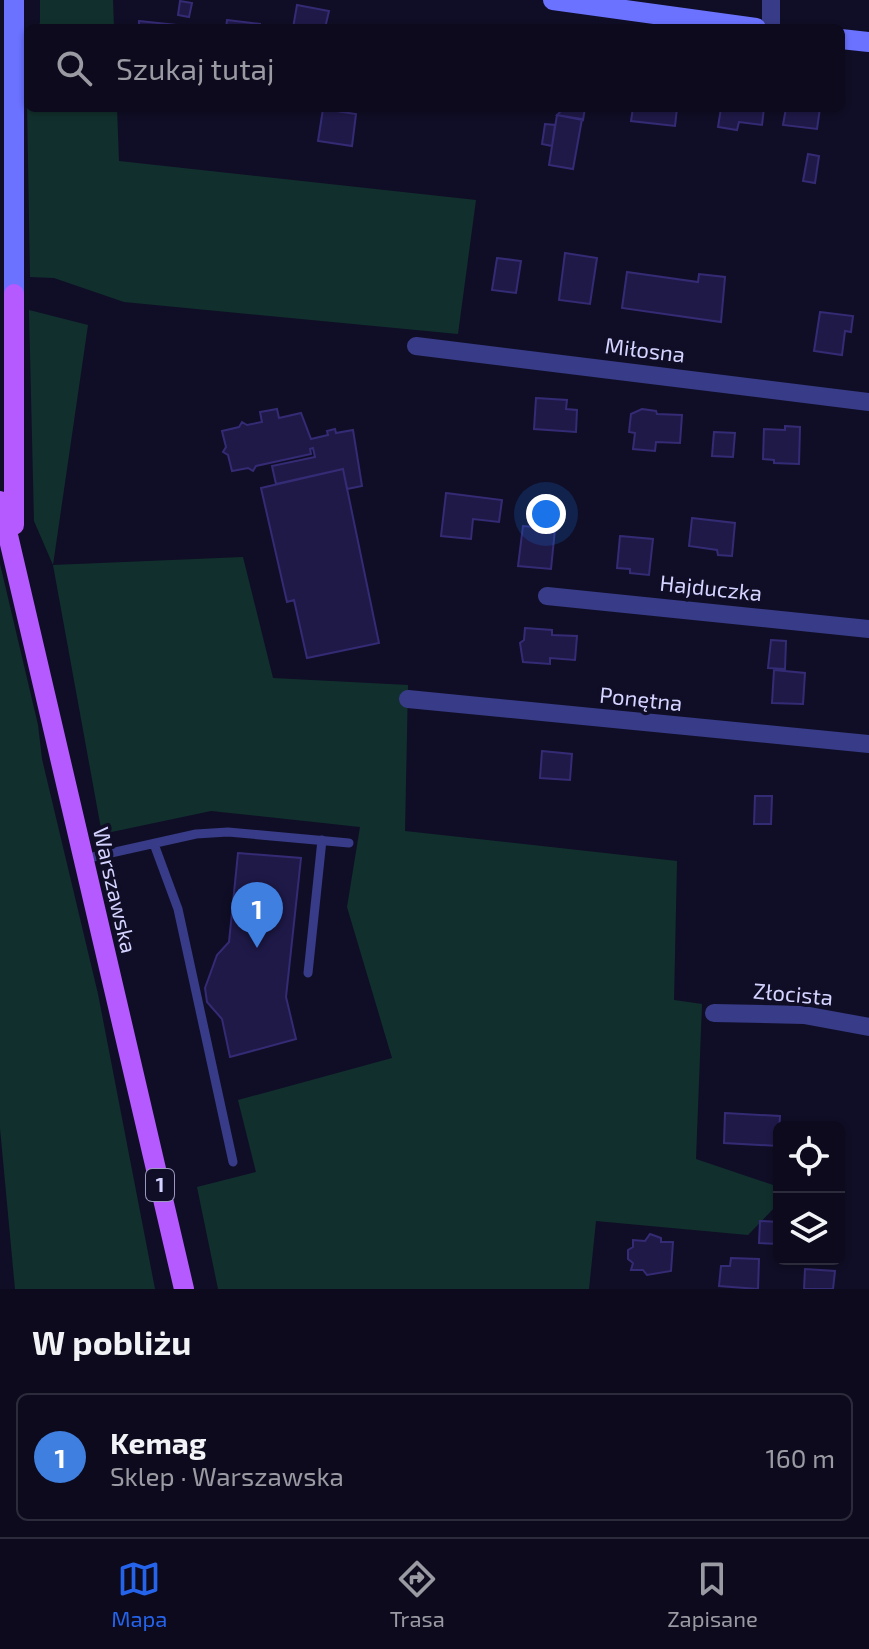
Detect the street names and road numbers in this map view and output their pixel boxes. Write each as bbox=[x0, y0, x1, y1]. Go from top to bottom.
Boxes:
street label: Miłosna bbox=[604, 331, 687, 367]
street label: Hajduczka bbox=[659, 569, 764, 606]
street label: Ponętna bbox=[598, 681, 684, 715]
street label: Warszawska bbox=[89, 824, 143, 955]
street label: Złocista bbox=[752, 977, 834, 1009]
road number: 1 bbox=[146, 1169, 174, 1201]

